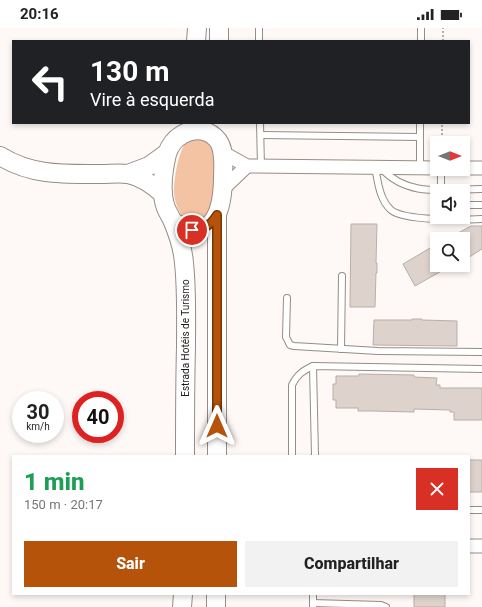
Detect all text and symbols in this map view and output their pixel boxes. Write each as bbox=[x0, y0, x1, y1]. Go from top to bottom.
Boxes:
text: 20:16 bbox=[20, 5, 59, 23]
text: 130 m bbox=[90, 55, 169, 88]
icon: left bbox=[24, 56, 76, 108]
text: Vire à esquerda bbox=[90, 89, 214, 110]
north arrow bbox=[430, 136, 470, 176]
map controls bbox=[430, 136, 470, 272]
button: sound bbox=[430, 184, 470, 224]
pin bbox=[175, 213, 209, 247]
icon: arrive bbox=[181, 219, 203, 241]
button: search bbox=[430, 232, 470, 272]
street label: Estrada Hotéis de Turismo bbox=[180, 279, 191, 397]
speed limit sign: 40 bbox=[72, 391, 124, 443]
text: 30 bbox=[27, 400, 49, 424]
position arrow bbox=[196, 405, 238, 447]
text: km/h bbox=[26, 421, 50, 432]
text: 1 min bbox=[24, 468, 85, 496]
button: close bbox=[416, 468, 458, 510]
text: 150 m · 20:17 bbox=[24, 497, 103, 512]
button: Sair bbox=[24, 541, 237, 587]
button: Compartilhar bbox=[245, 541, 458, 587]

